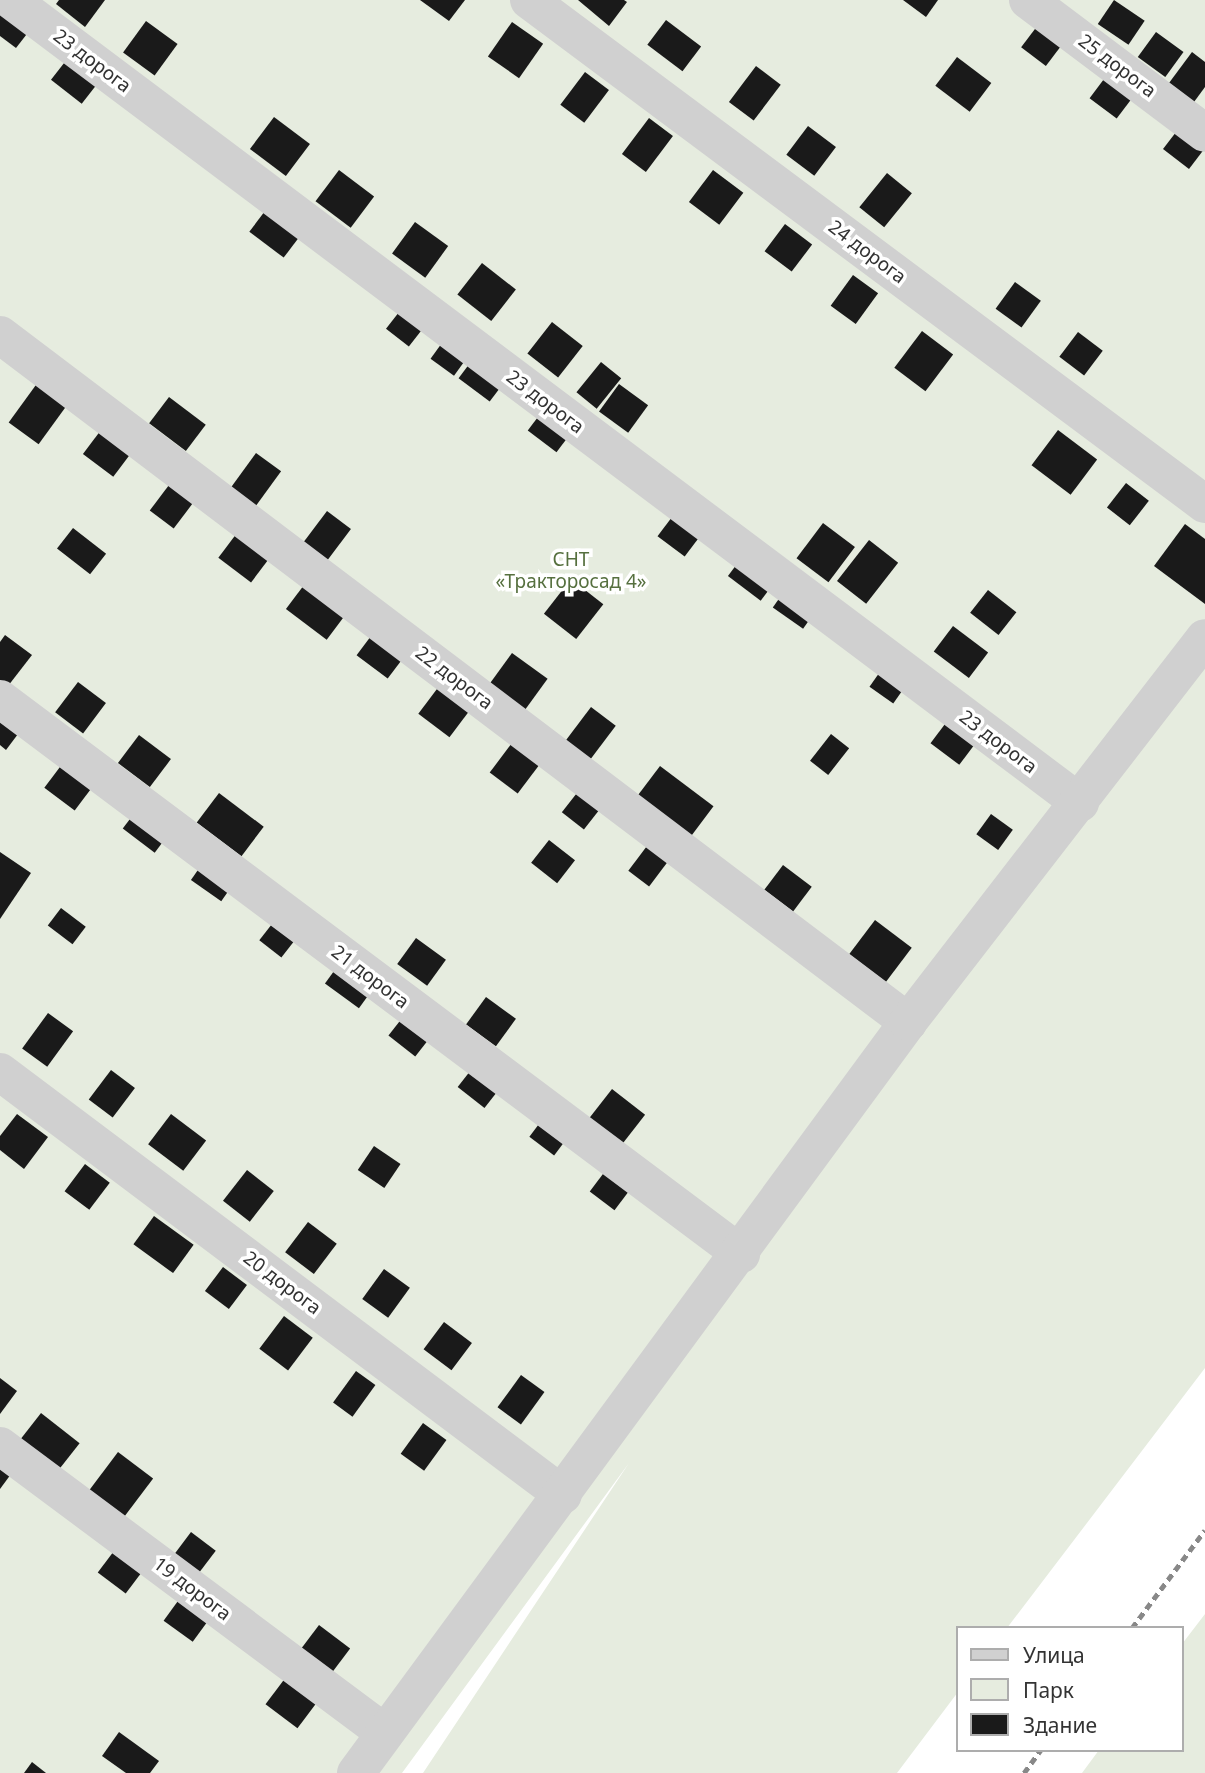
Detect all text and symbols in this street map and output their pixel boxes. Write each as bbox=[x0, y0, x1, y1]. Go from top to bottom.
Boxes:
street label: 23 дорога bbox=[49, 24, 135, 98]
street label: 25 дорога bbox=[1074, 29, 1160, 103]
street label: 24 дорога bbox=[824, 215, 910, 289]
street label: 23 дорога bbox=[502, 365, 588, 439]
park label: СНТ «Тракторосад 4» bbox=[495, 549, 647, 593]
street label: 22 дорога bbox=[411, 641, 497, 715]
street label: 23 дорога bbox=[955, 705, 1041, 779]
street label: 21 дорога bbox=[327, 940, 413, 1014]
street label: 20 дорога bbox=[239, 1246, 325, 1320]
street label: 19 дорога bbox=[149, 1552, 235, 1626]
legend bbox=[956, 1626, 1184, 1752]
text: Улица bbox=[1023, 1641, 1085, 1669]
text: Парк bbox=[1023, 1676, 1074, 1704]
text: Здание bbox=[1023, 1711, 1097, 1739]

